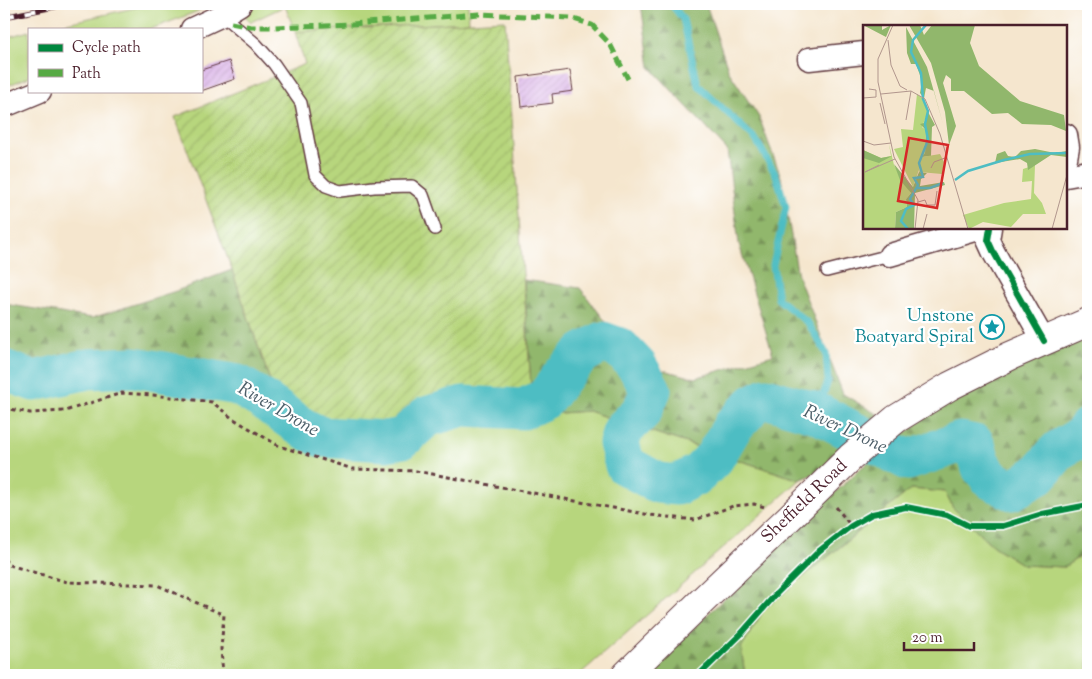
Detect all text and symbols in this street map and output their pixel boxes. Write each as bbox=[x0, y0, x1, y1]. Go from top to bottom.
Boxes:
inset map bbox=[863, 25, 1067, 229]
legend bbox=[28, 28, 202, 92]
text: Cycle path bbox=[72, 38, 141, 59]
text: Path bbox=[72, 64, 101, 85]
place label: Unstone Boatyard Spiral bbox=[855, 304, 974, 351]
place icon: Unstone Boatyard Spiral bbox=[979, 314, 1005, 340]
water label: River Drone bbox=[232, 376, 324, 444]
water label: River Drone bbox=[799, 399, 892, 461]
street label: Sheffield Road bbox=[756, 454, 854, 550]
scale bar bbox=[904, 619, 974, 651]
text: 20 m bbox=[912, 628, 943, 649]

